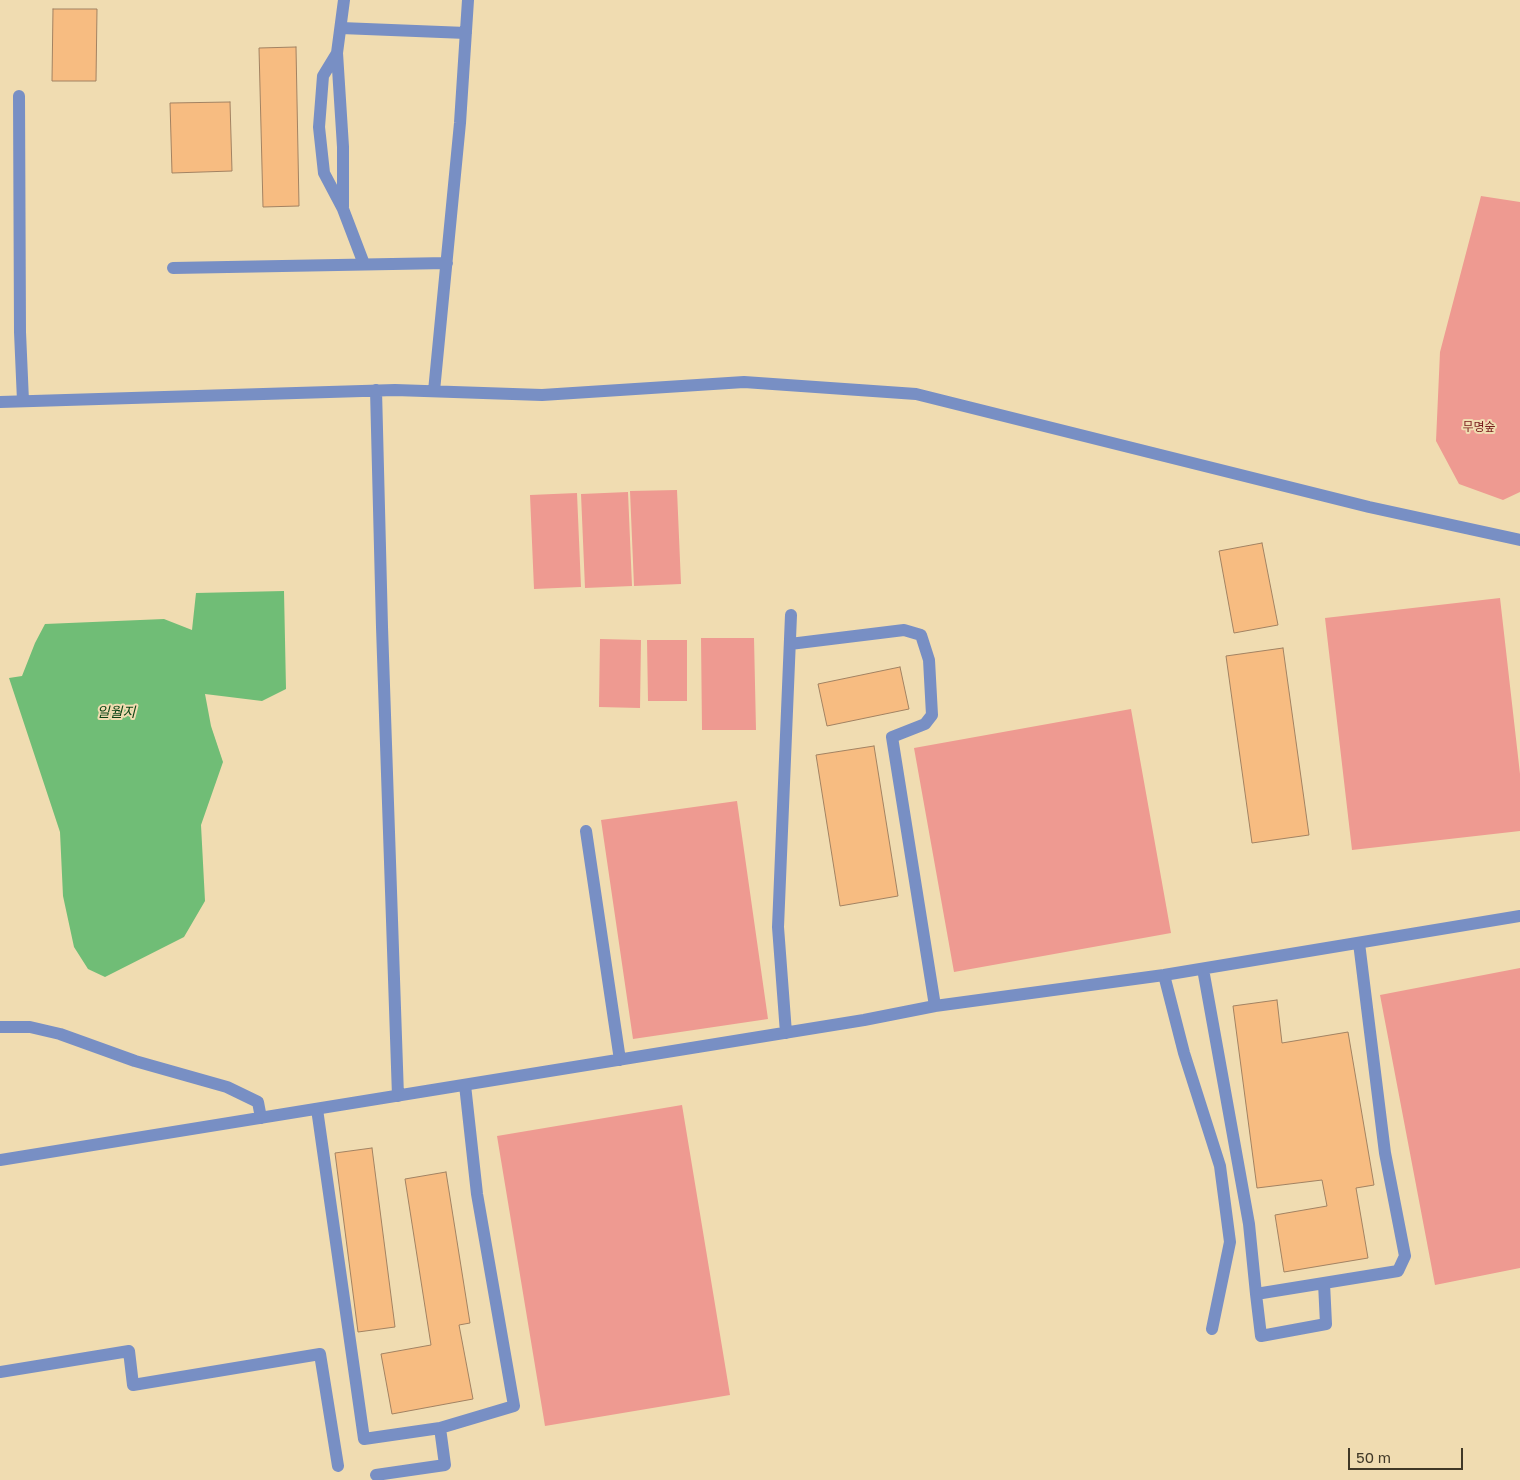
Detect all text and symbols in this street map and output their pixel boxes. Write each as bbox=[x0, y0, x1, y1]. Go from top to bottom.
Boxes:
park label: 무명숲 bbox=[1462, 420, 1496, 434]
water label: 일월지 bbox=[97, 705, 135, 721]
scale bar bbox=[1350, 1438, 1465, 1470]
text: 50 m bbox=[1356, 1448, 1391, 1466]

